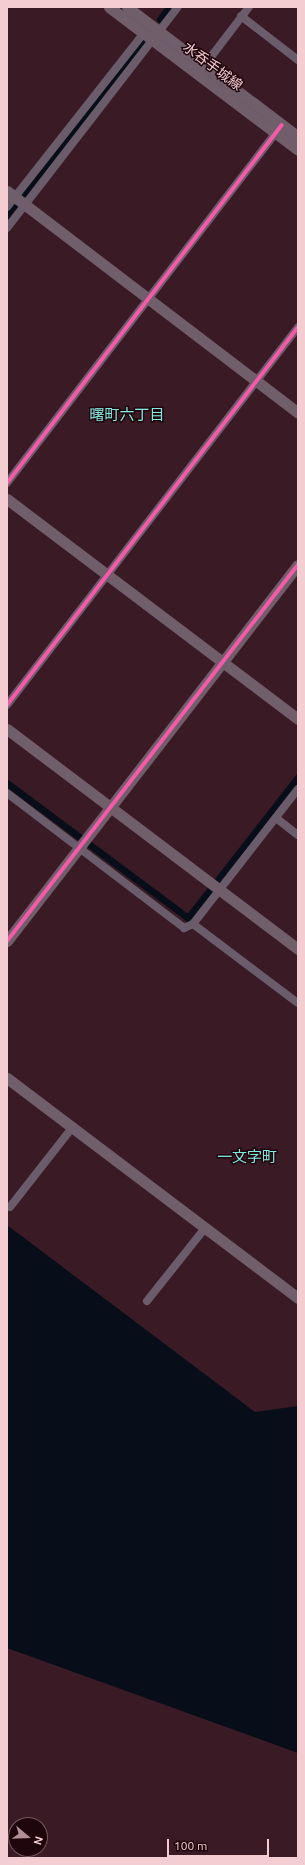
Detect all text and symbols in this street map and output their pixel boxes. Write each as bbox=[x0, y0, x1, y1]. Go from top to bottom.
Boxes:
street label: 水呑手城線 bbox=[180, 38, 246, 94]
district label: 曙町六丁目 bbox=[90, 406, 164, 424]
district label: 一文字町 bbox=[217, 1148, 277, 1166]
north arrow bbox=[8, 1817, 48, 1857]
scale bar bbox=[169, 1831, 271, 1857]
text: N bbox=[31, 1835, 45, 1846]
text: 100 m bbox=[174, 1839, 207, 1852]

